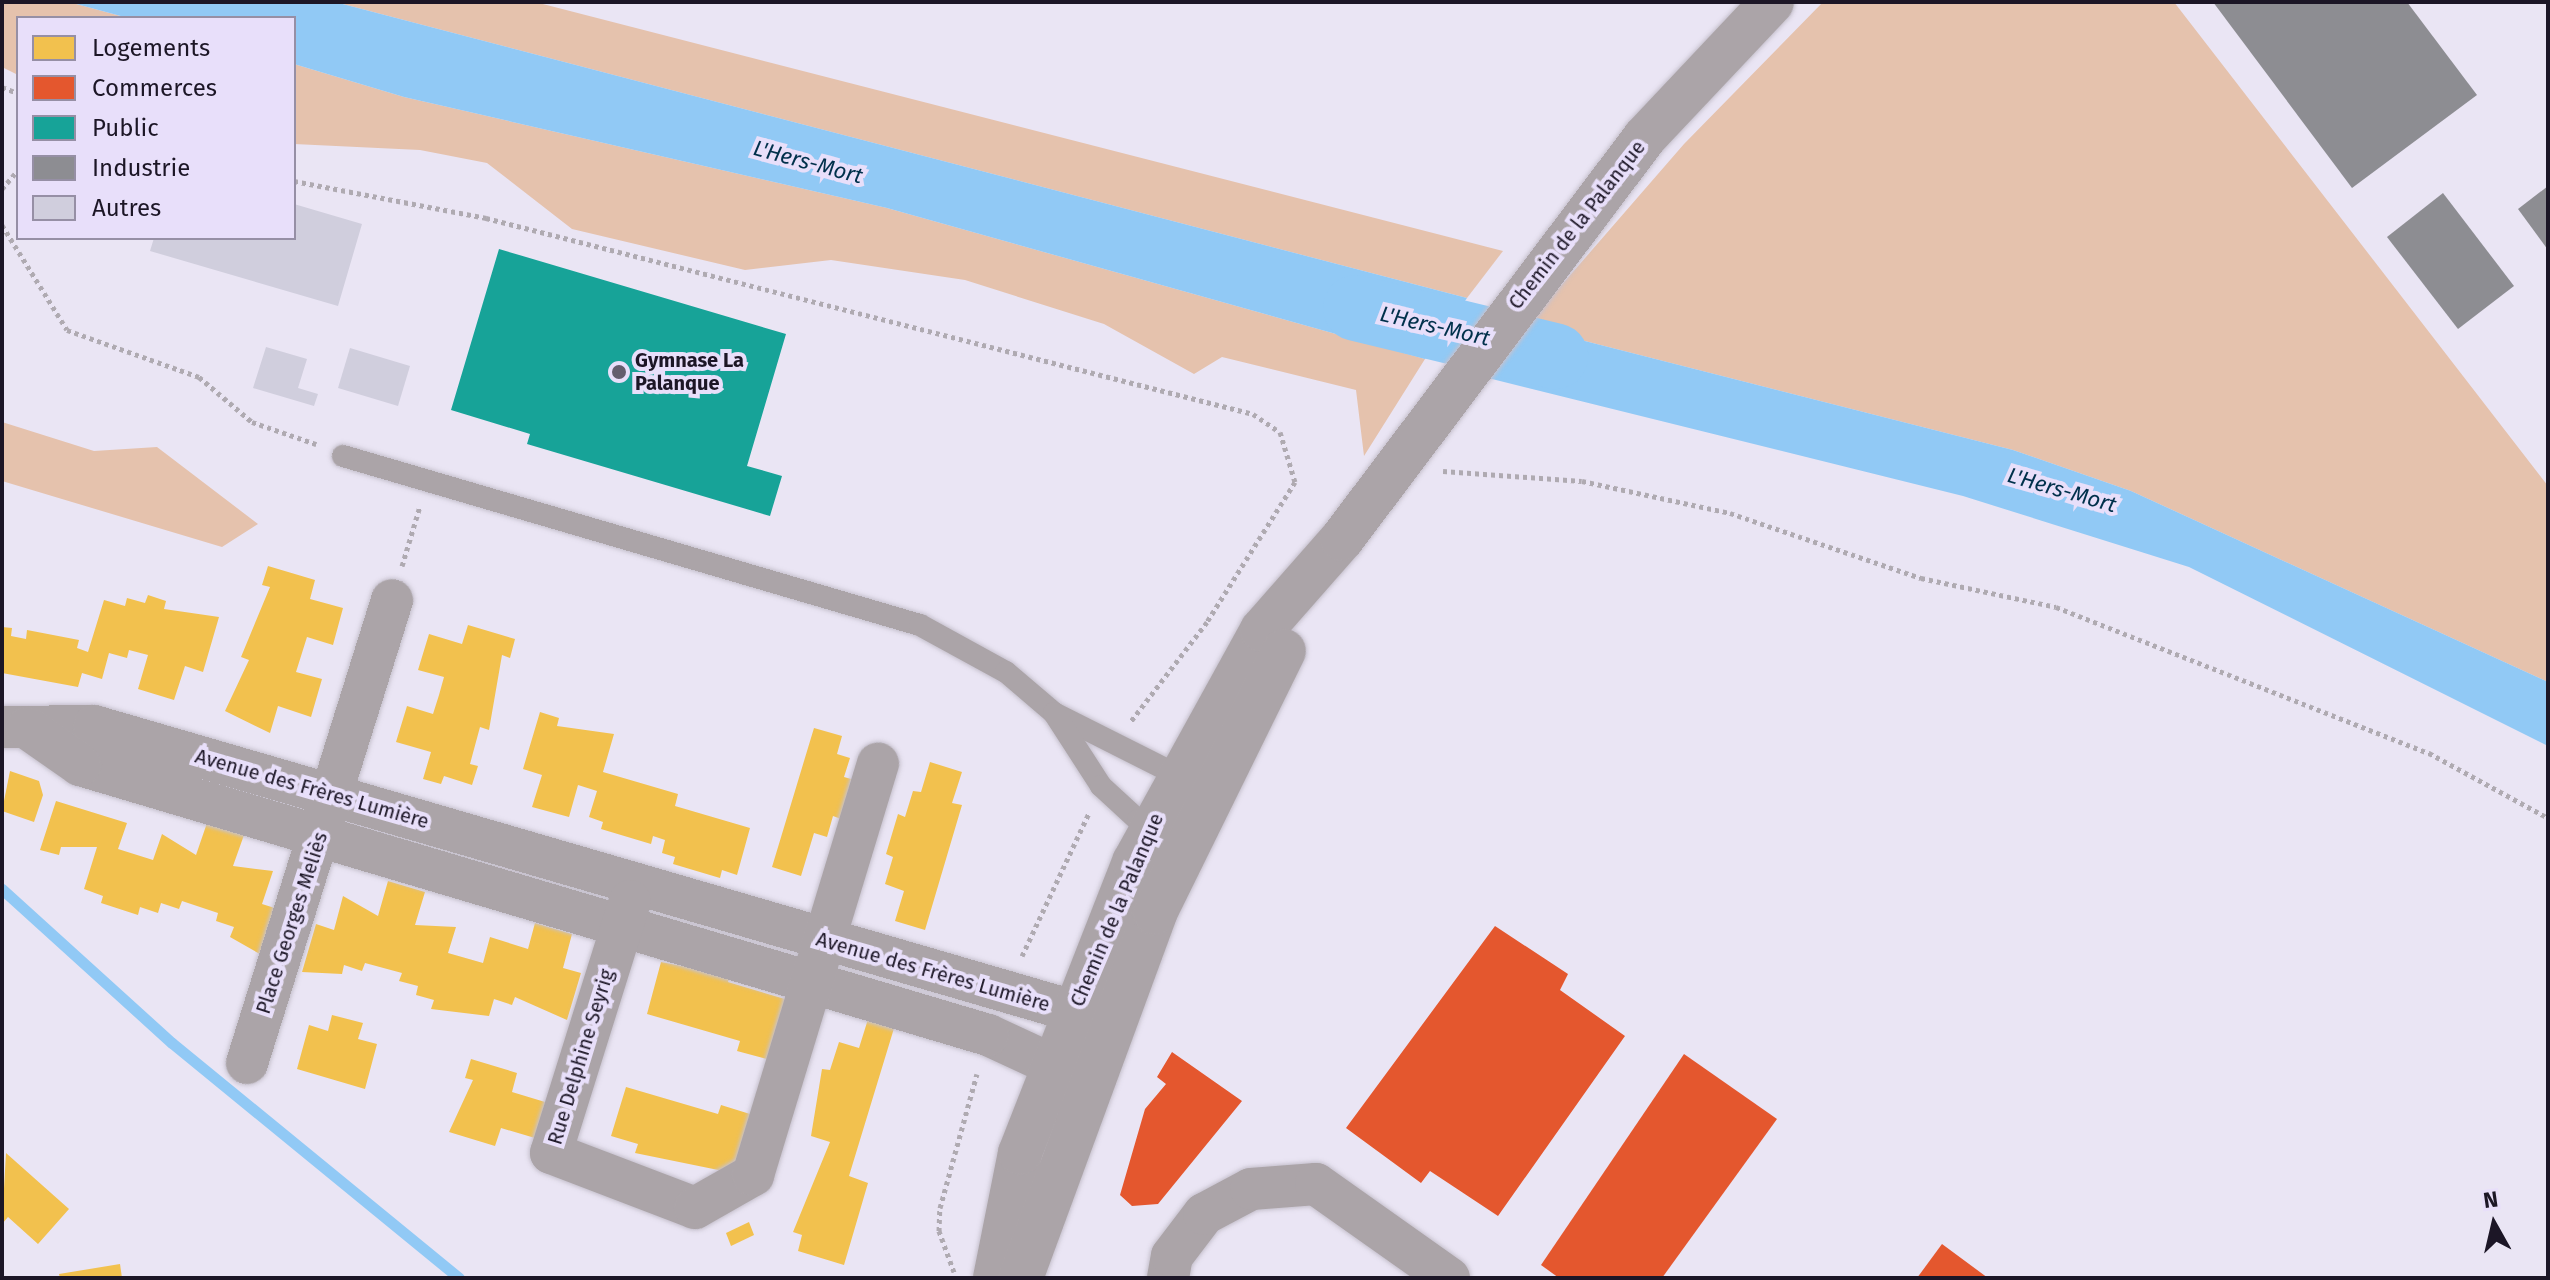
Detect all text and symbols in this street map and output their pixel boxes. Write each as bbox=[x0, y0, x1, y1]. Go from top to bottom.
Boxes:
legend bbox=[16, 16, 296, 240]
text: Logements bbox=[92, 34, 210, 62]
text: Commerces bbox=[92, 74, 217, 102]
text: Public bbox=[92, 114, 159, 142]
water label: L'Hers-Mort bbox=[750, 135, 866, 189]
street label: Chemin de la Palanque bbox=[1504, 136, 1650, 314]
text: Industrie bbox=[92, 154, 190, 182]
text: Autres bbox=[92, 194, 161, 222]
water label: L'Hers-Mort bbox=[1377, 301, 1493, 351]
place label: Gymnase La Palanque bbox=[635, 348, 744, 395]
marker: Gymnase La Palanque bbox=[610, 363, 628, 381]
water label: L'Hers-Mort bbox=[2004, 462, 2120, 518]
street label: Avenue des Frères Lumière bbox=[192, 744, 432, 834]
street label: Chemin de la Palanque bbox=[1065, 810, 1169, 1010]
street label: Place Georges Meliès bbox=[251, 829, 333, 1017]
street label: Avenue des Frères Lumière bbox=[813, 927, 1053, 1017]
street label: Rue Delphine Seyrig bbox=[543, 966, 619, 1148]
north arrow bbox=[2454, 1184, 2534, 1264]
text: N bbox=[2481, 1185, 2500, 1214]

